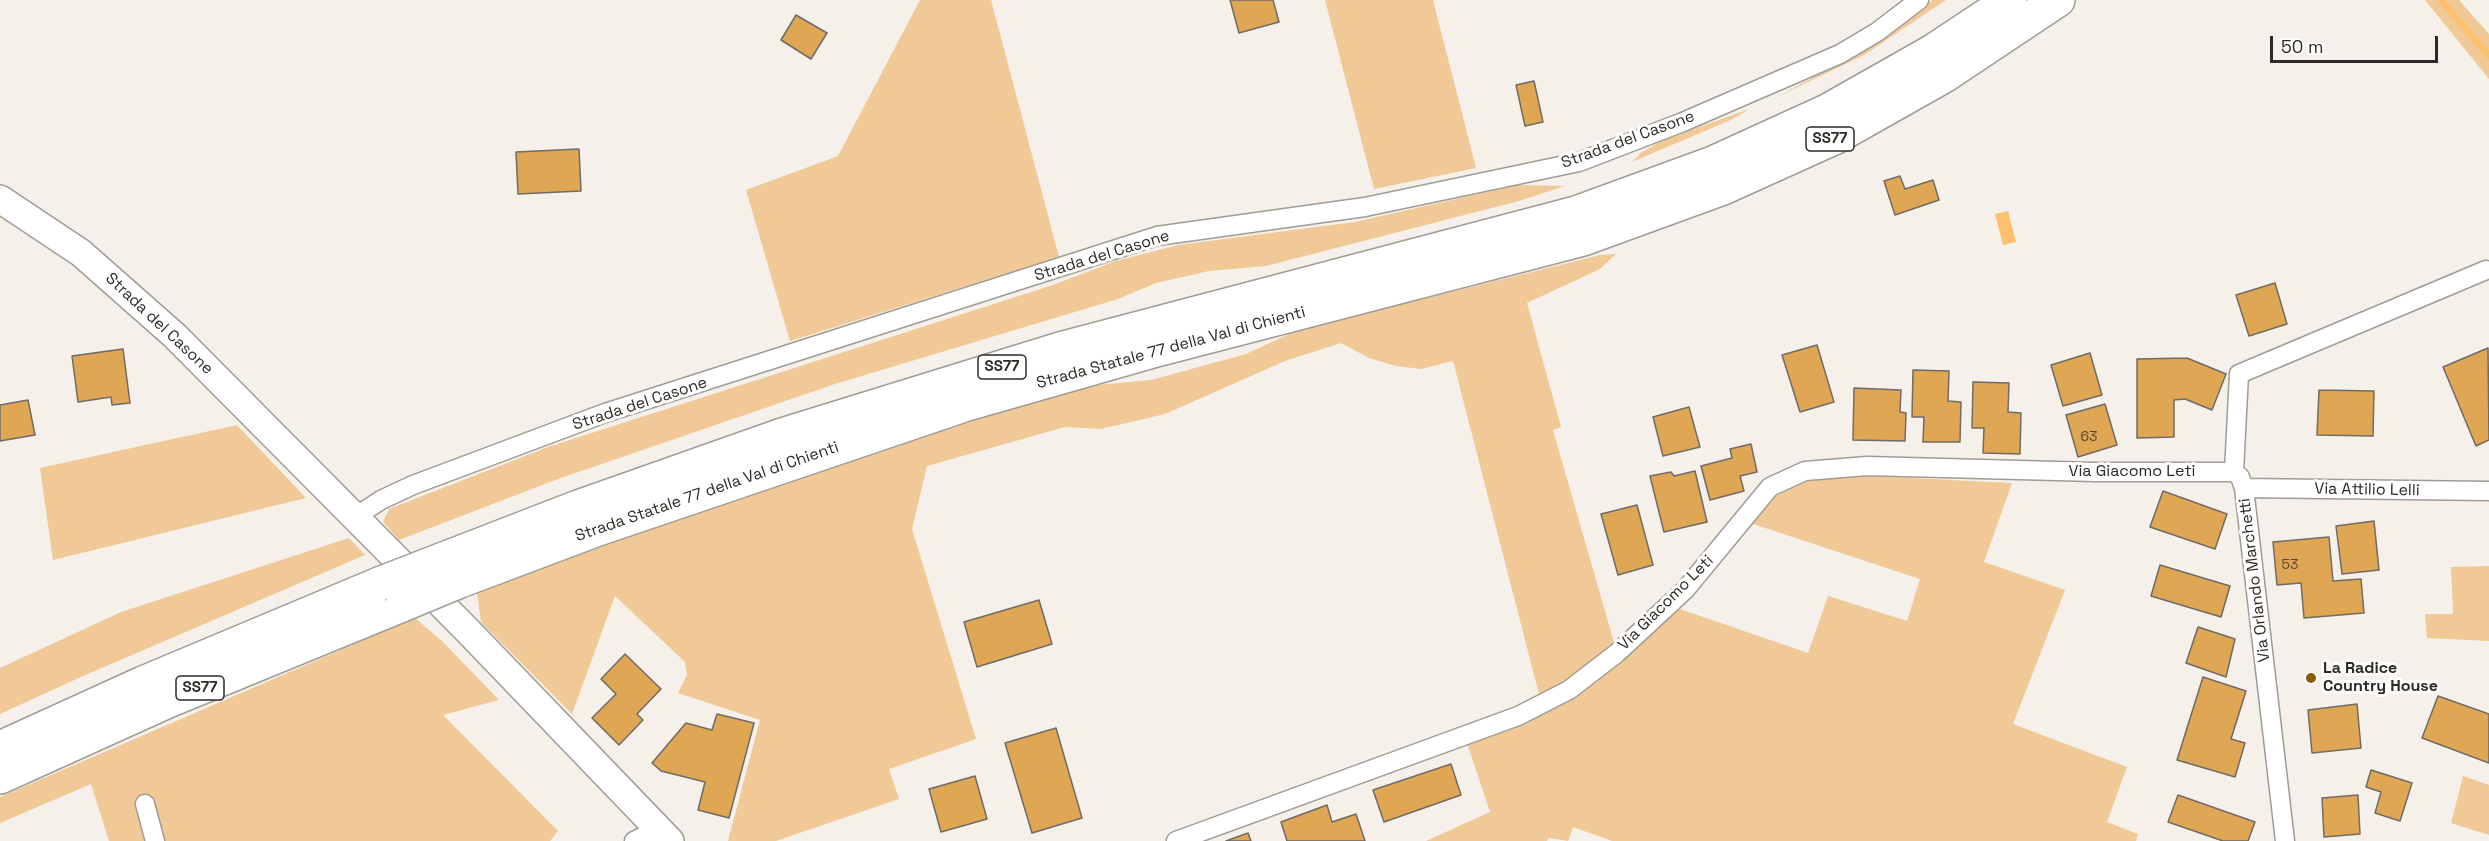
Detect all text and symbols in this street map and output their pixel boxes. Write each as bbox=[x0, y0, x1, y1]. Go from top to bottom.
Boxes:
scale bar bbox=[2273, 24, 2441, 62]
text: 50 m bbox=[2281, 35, 2323, 58]
street label: Strada del Casone bbox=[1559, 107, 1697, 173]
road number: SS77 bbox=[1806, 127, 1854, 151]
street label: Strada del Casone bbox=[1032, 226, 1172, 286]
street label: Strada del Casone bbox=[101, 269, 217, 379]
street label: Strada Statale 77 della Val di Chienti bbox=[1034, 303, 1308, 393]
road number: SS77 bbox=[978, 355, 1026, 379]
street label: Strada del Casone bbox=[570, 373, 710, 435]
house number: 63 bbox=[2080, 429, 2098, 445]
street label: Strada Statale 77 della Val di Chienti bbox=[573, 438, 841, 546]
street label: Via Giacomo Leti bbox=[2069, 462, 2195, 482]
street label: Via Attilio Lelli bbox=[2314, 479, 2420, 501]
street label: Via Orlando Marchetti bbox=[2235, 497, 2275, 663]
street label: Via Giacomo Leti bbox=[1614, 551, 1718, 655]
house number: 53 bbox=[2282, 557, 2298, 573]
place label: La Radice Country House bbox=[2323, 659, 2438, 697]
marker: La Radice Country House bbox=[2304, 671, 2318, 685]
road number: SS77 bbox=[176, 676, 224, 700]

